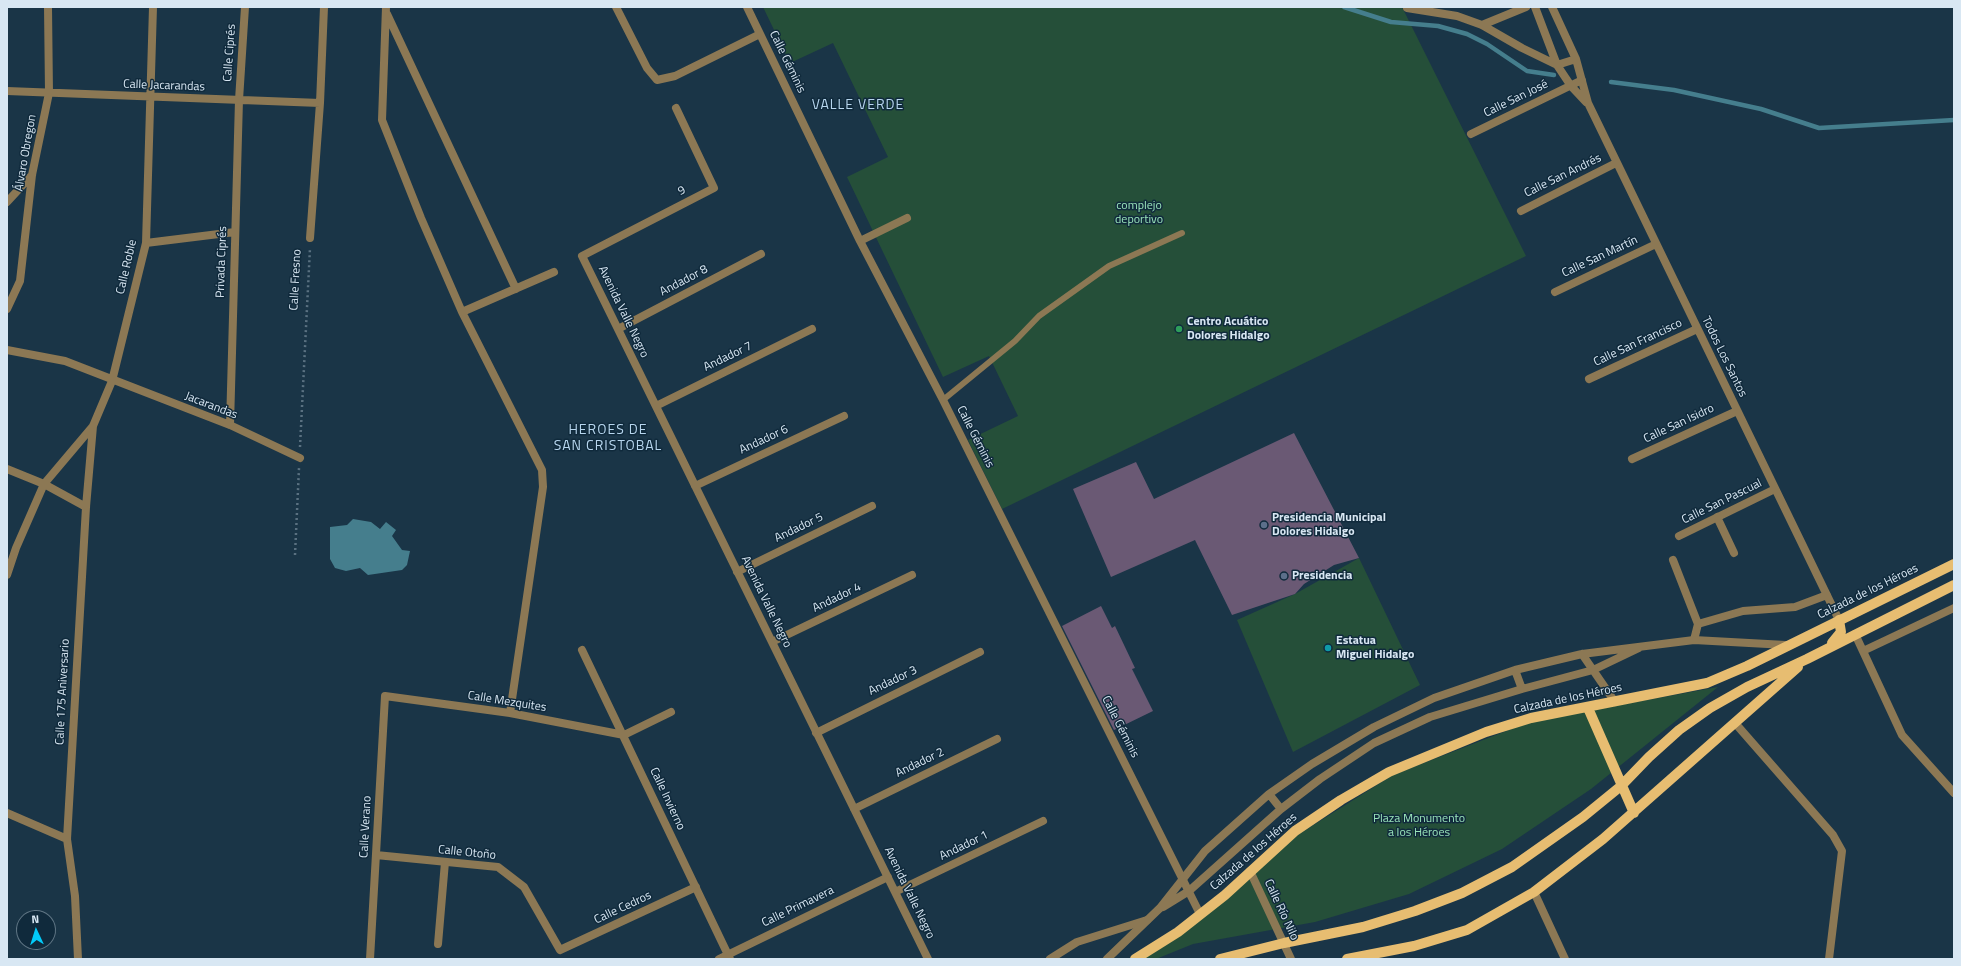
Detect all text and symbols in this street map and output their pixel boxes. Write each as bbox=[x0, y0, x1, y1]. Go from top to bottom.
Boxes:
street label: Calle Ciprés bbox=[221, 24, 239, 82]
street label: Calle Géminis bbox=[766, 28, 808, 96]
street label: Calle Jacarandas bbox=[123, 77, 205, 95]
street label: Calle San José bbox=[1481, 77, 1551, 121]
district label: VALLE VERDE bbox=[812, 98, 904, 114]
street label: Álvaro Obregon bbox=[12, 113, 40, 193]
street label: Calle San Andrés bbox=[1522, 151, 1604, 201]
street label: 9 bbox=[676, 183, 688, 199]
park label: complejo deportivo bbox=[1115, 199, 1163, 227]
street label: Privada Ciprés bbox=[214, 226, 230, 298]
street label: Calle San Martín bbox=[1560, 233, 1640, 281]
street label: Calle Roble bbox=[114, 238, 140, 296]
street label: Calle Fresno bbox=[287, 249, 305, 311]
street label: Andador 8 bbox=[658, 262, 710, 300]
street label: Avenida Valle Negro bbox=[595, 264, 651, 360]
street label: Todos Los Santos bbox=[1698, 314, 1750, 400]
place label: Centro Acuático Dolores Hidalgo bbox=[1187, 315, 1270, 343]
street label: Calle San Francisco bbox=[1591, 316, 1685, 370]
marker: Centro Acuático Dolores Hidalgo bbox=[1174, 324, 1184, 334]
street label: Andador 7 bbox=[701, 339, 755, 375]
street label: Jacarandas bbox=[183, 389, 239, 423]
street label: Calle San Isidro bbox=[1641, 401, 1717, 447]
street label: Calle Géminis bbox=[953, 404, 997, 470]
street label: Andador 6 bbox=[737, 422, 791, 458]
district label: HEROES DE SAN CRISTOBAL bbox=[554, 423, 662, 456]
street label: Calle San Pascual bbox=[1680, 476, 1764, 528]
street label: Andador 5 bbox=[772, 510, 826, 546]
place label: Presidencia Municipal Dolores Hidalgo bbox=[1272, 511, 1386, 539]
marker: Presidencia Municipal Dolores Hidalgo bbox=[1259, 520, 1269, 530]
street label: Avenida Valle Negro bbox=[738, 554, 794, 650]
street label: Calzada de los Héroes bbox=[1815, 561, 1921, 623]
place label: Presidencia bbox=[1292, 569, 1352, 583]
marker: Presidencia bbox=[1279, 571, 1289, 581]
street label: Andador 4 bbox=[810, 580, 864, 616]
place label: Estatua Miguel Hidalgo bbox=[1336, 634, 1414, 662]
street label: Calle 175 Aniversario bbox=[53, 639, 73, 745]
marker: Estatua Miguel Hidalgo bbox=[1323, 643, 1333, 653]
street label: Andador 3 bbox=[866, 663, 920, 699]
street label: Calzada de los Héroes bbox=[1513, 680, 1623, 718]
street label: Calle Mezquites bbox=[467, 689, 547, 715]
street label: Calle Géminis bbox=[1098, 694, 1142, 760]
street label: Andador 2 bbox=[893, 745, 947, 781]
street label: Calle Invierno bbox=[646, 765, 688, 833]
street label: Calle Verano bbox=[357, 795, 375, 859]
street label: Calzada de los Héroes bbox=[1208, 810, 1300, 894]
park label: Plaza Monumento a los Héroes bbox=[1373, 812, 1465, 840]
street label: Andador 1 bbox=[937, 828, 991, 864]
street label: Calle Otoño bbox=[437, 843, 497, 863]
street label: Avenida Valle Negro bbox=[881, 845, 937, 941]
street label: Calle Río Nilo bbox=[1261, 877, 1301, 943]
street label: Calle Primavera bbox=[760, 883, 836, 931]
street label: Calle Cedros bbox=[592, 888, 654, 928]
north arrow bbox=[16, 910, 56, 950]
text: N bbox=[31, 911, 40, 927]

